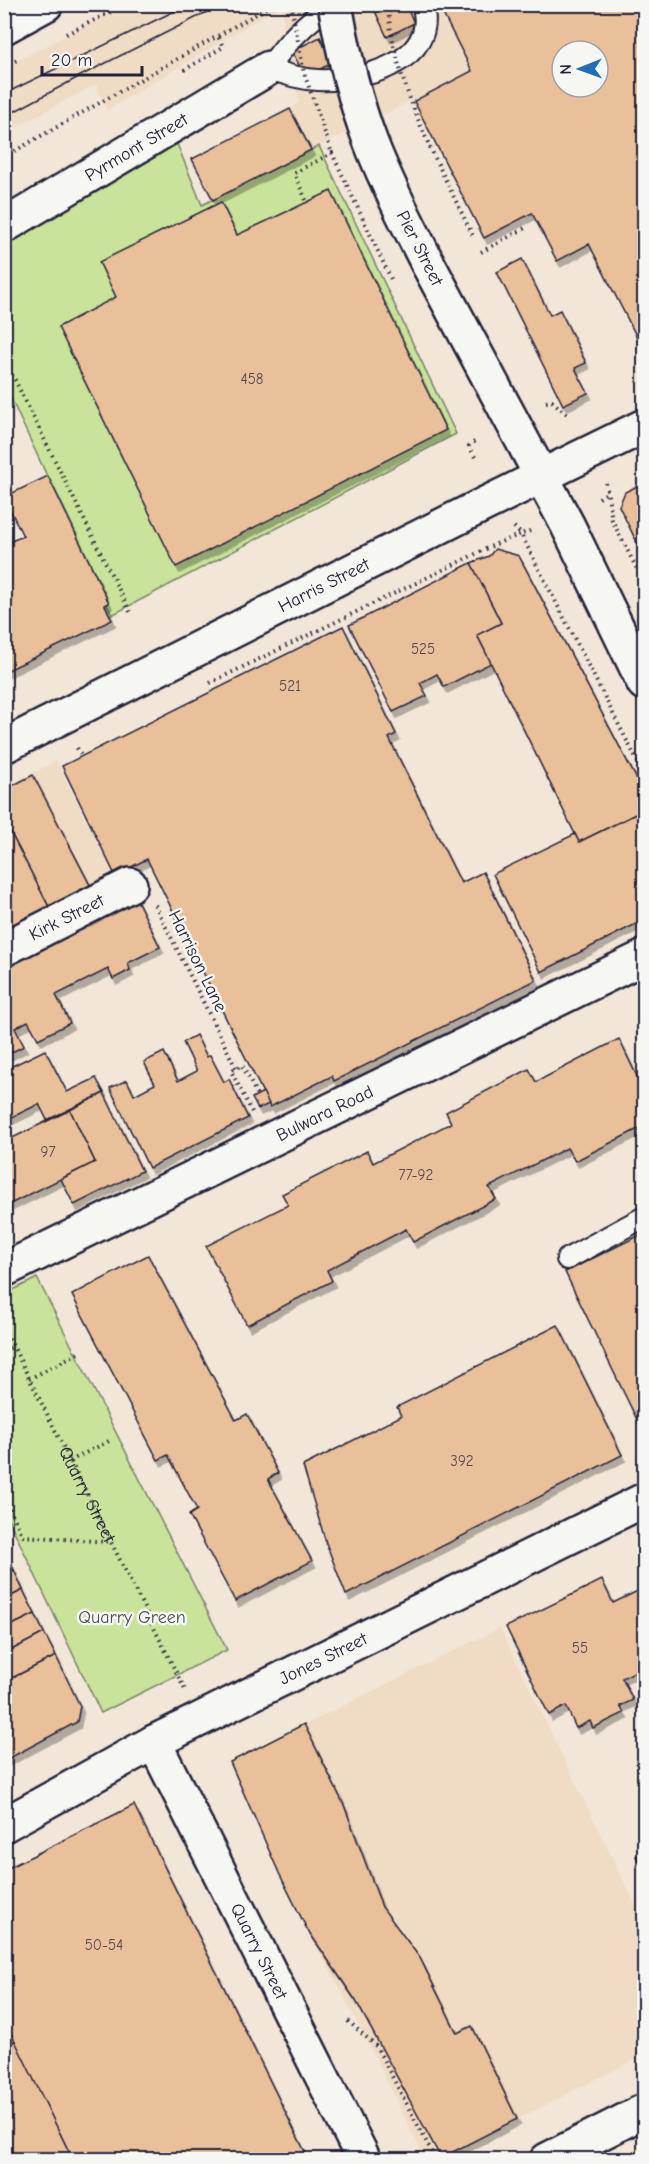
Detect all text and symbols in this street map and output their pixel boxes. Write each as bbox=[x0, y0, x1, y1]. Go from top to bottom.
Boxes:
scale bar bbox=[42, 39, 142, 77]
north arrow bbox=[550, 39, 610, 99]
text: 20 m bbox=[51, 50, 92, 71]
text: N bbox=[557, 64, 575, 75]
street label: Pyrmont Street bbox=[81, 108, 192, 186]
street label: Pier Street bbox=[392, 207, 448, 290]
house number: 458 bbox=[240, 370, 264, 388]
street label: Harris Street bbox=[275, 553, 374, 617]
house number: 525 bbox=[411, 640, 435, 658]
house number: 521 bbox=[279, 677, 301, 695]
street label: Kirk Street bbox=[26, 890, 108, 945]
street label: Harrison Lane bbox=[164, 907, 231, 1016]
street label: Bulwara Road bbox=[273, 1081, 377, 1146]
house number: 97 bbox=[40, 1143, 56, 1161]
house number: 77-92 bbox=[399, 1166, 433, 1184]
street label: Quarry Street bbox=[54, 1443, 120, 1547]
house number: 392 bbox=[450, 1452, 474, 1470]
park label: Quarry Green bbox=[78, 1607, 186, 1628]
street label: Jones Street bbox=[276, 1628, 371, 1689]
house number: 55 bbox=[572, 1639, 588, 1657]
street label: Quarry Street bbox=[226, 1900, 292, 2004]
house number: 50-54 bbox=[85, 1936, 123, 1954]

